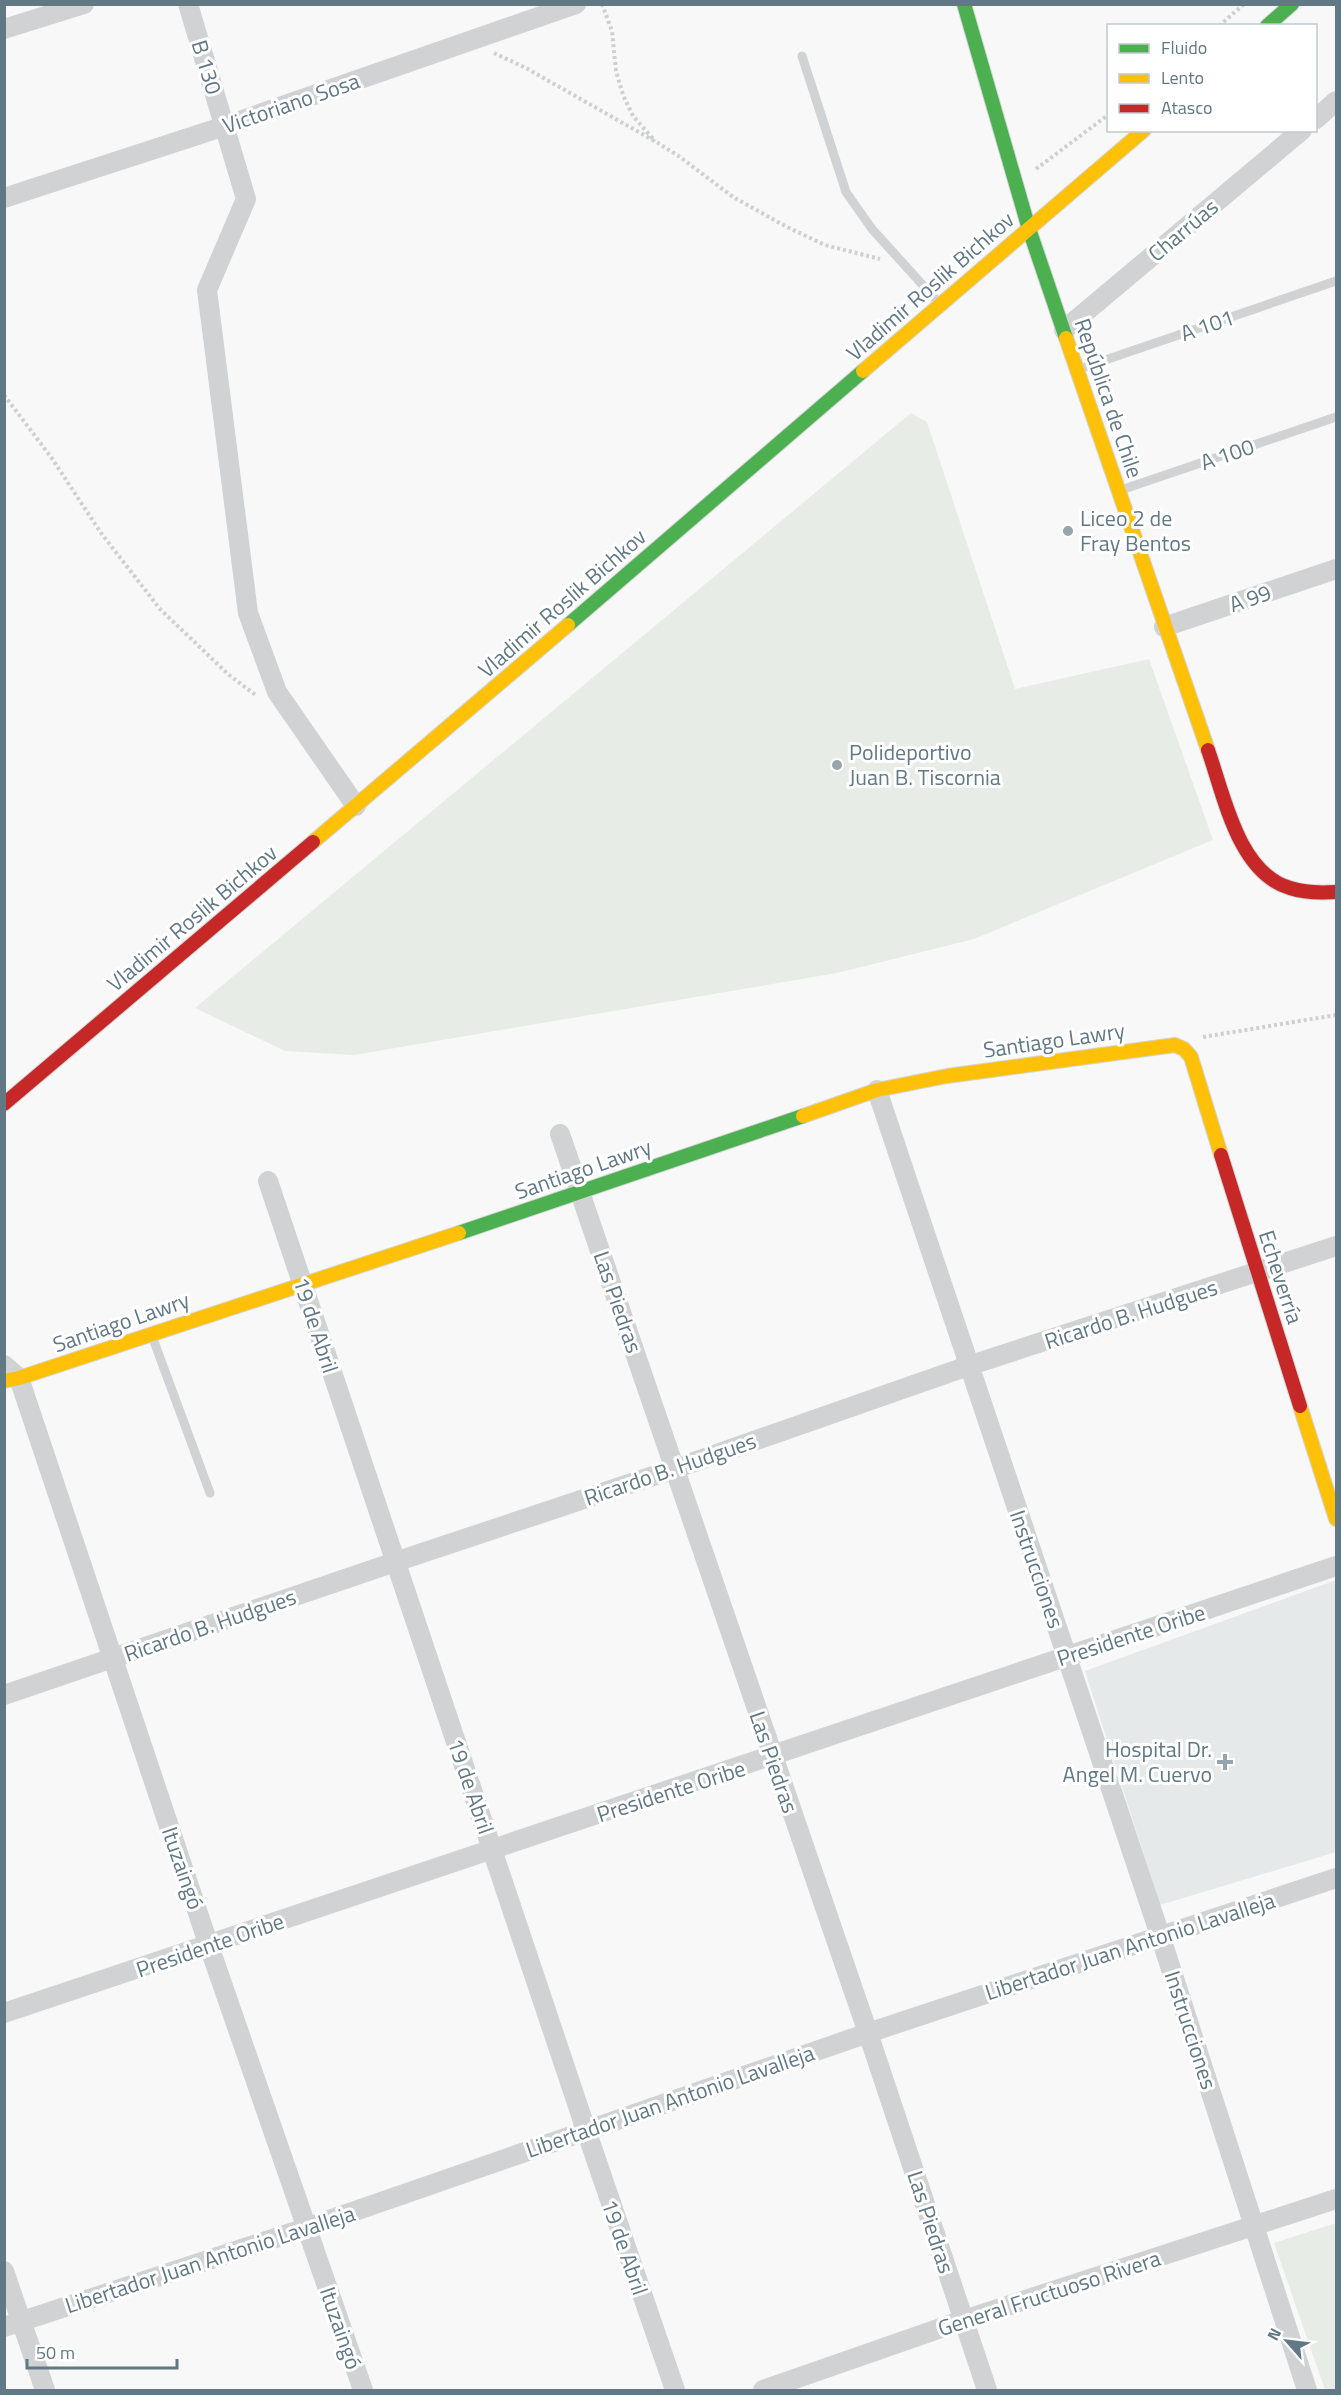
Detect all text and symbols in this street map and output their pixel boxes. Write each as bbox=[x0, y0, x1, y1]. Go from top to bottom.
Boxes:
legend bbox=[1107, 24, 1317, 132]
text: Fluido bbox=[1161, 34, 1207, 61]
street label: B 130 bbox=[183, 36, 231, 98]
street label: Victoriano Sosa bbox=[218, 64, 364, 142]
text: Lento bbox=[1161, 64, 1204, 91]
text: Atasco bbox=[1161, 94, 1212, 121]
street label: Charrúas bbox=[1140, 190, 1226, 270]
street label: Vladimir Roslik Bichkov bbox=[838, 203, 1022, 369]
street label: A 101 bbox=[1176, 300, 1238, 350]
street label: República de Chile bbox=[1066, 313, 1152, 483]
street label: A 100 bbox=[1196, 429, 1258, 479]
place label: Liceo 2 de Fray Bentos bbox=[1080, 501, 1191, 560]
street label: Vladimir Roslik Bichkov bbox=[470, 520, 654, 686]
marker: Liceo 2 de Fray Bentos bbox=[1061, 524, 1075, 538]
street label: A 99 bbox=[1224, 575, 1276, 621]
place label: Polideportivo Juan B. Tiscornia bbox=[849, 735, 1001, 794]
marker: Polideportivo Juan B. Tiscornia bbox=[830, 758, 844, 772]
street label: Vladimir Roslik Bichkov bbox=[99, 836, 285, 1000]
street label: Santiago Lawry bbox=[981, 1013, 1127, 1067]
street label: Santiago Lawry bbox=[510, 1130, 656, 1208]
street label: Echeverría bbox=[1250, 1226, 1312, 1328]
street label: Las Piedras bbox=[585, 1246, 651, 1358]
street label: Ricardo B. Hudgues bbox=[1040, 1270, 1222, 1358]
street label: 19 de Abril bbox=[284, 1273, 348, 1377]
street label: Santiago Lawry bbox=[48, 1283, 194, 1361]
street label: Ricardo B. Hudgues bbox=[579, 1424, 761, 1514]
street label: Instrucciones bbox=[1001, 1505, 1073, 1633]
street label: Ricardo B. Hudgues bbox=[119, 1580, 301, 1670]
street label: Presidente Oribe bbox=[1052, 1595, 1210, 1675]
street label: Las Piedras bbox=[741, 1706, 807, 1818]
place label: Hospital Dr. Angel M. Cuervo bbox=[1063, 1732, 1212, 1791]
street label: 19 de Abril bbox=[439, 1734, 503, 1838]
street label: Presidente Oribe bbox=[592, 1751, 750, 1831]
marker: Hospital Dr. Angel M. Cuervo bbox=[1216, 1753, 1234, 1771]
street label: Ituzaingó bbox=[153, 1822, 213, 1914]
street label: Libertador Juan Antonio Lavalleja bbox=[981, 1883, 1279, 2009]
street label: Presidente Oribe bbox=[131, 1904, 289, 1986]
street label: Instrucciones bbox=[1156, 1966, 1226, 2094]
street label: Libertador Juan Antonio Lavalleja bbox=[521, 2036, 819, 2166]
street label: Las Piedras bbox=[898, 2166, 964, 2278]
street label: 19 de Abril bbox=[593, 2195, 657, 2299]
street label: Libertador Juan Antonio Lavalleja bbox=[61, 2196, 359, 2322]
street label: General Fructuoso Rivera bbox=[933, 2241, 1165, 2345]
street label: Ituzaingó bbox=[311, 2282, 371, 2374]
north arrow bbox=[1257, 2311, 1317, 2371]
text: N bbox=[1261, 2323, 1287, 2344]
scale bar bbox=[27, 2332, 177, 2370]
text: 50 m bbox=[36, 2339, 75, 2366]

